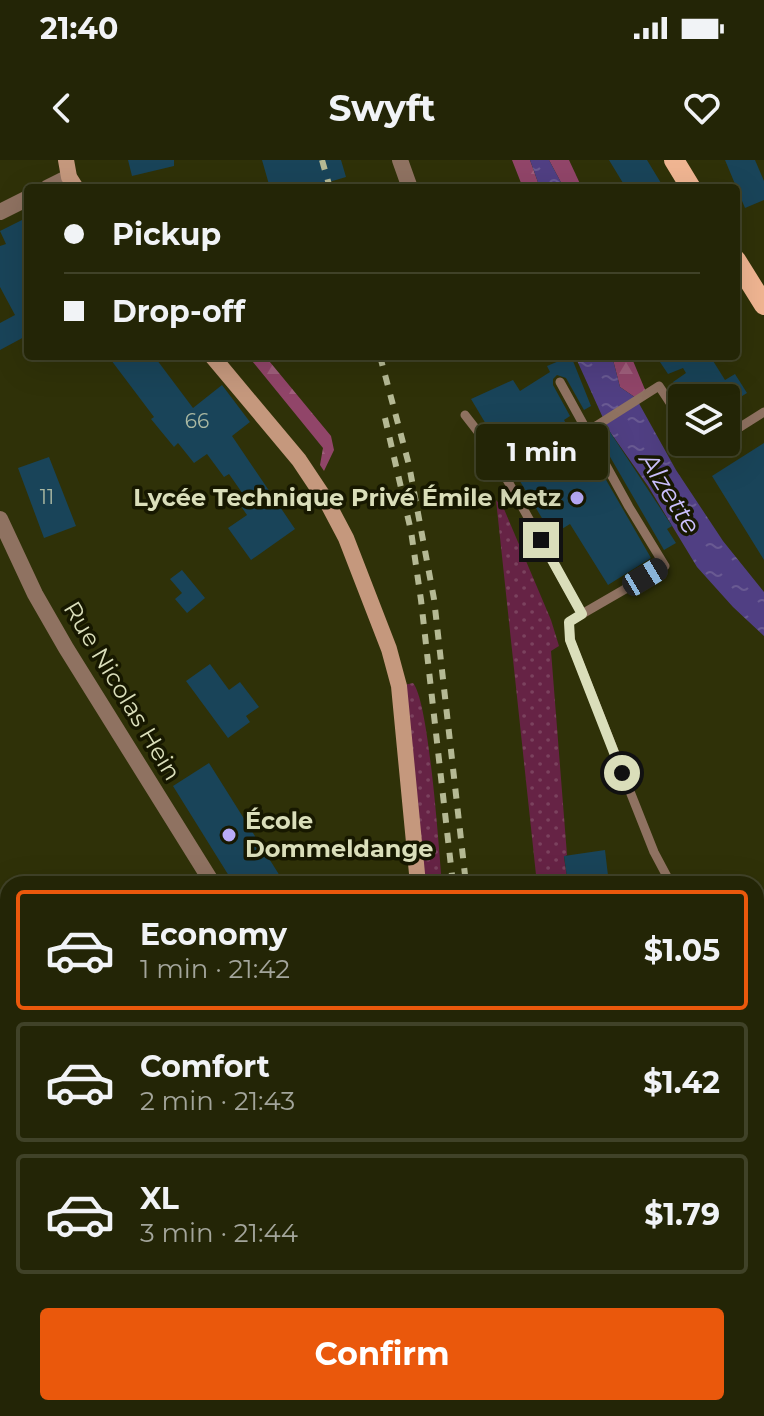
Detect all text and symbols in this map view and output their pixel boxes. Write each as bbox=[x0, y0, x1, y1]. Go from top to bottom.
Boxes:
text: 21:40 bbox=[40, 10, 118, 47]
icon: back bbox=[40, 86, 84, 130]
text: Swyft bbox=[329, 86, 435, 130]
icon: heart bbox=[680, 86, 724, 130]
text: Pickup bbox=[112, 216, 221, 253]
text: Drop-off bbox=[112, 293, 245, 330]
map controls bbox=[668, 384, 740, 456]
button: layers bbox=[668, 384, 740, 456]
house number: 66 bbox=[185, 409, 209, 433]
callout: 1 min bbox=[475, 424, 607, 480]
text: 1 min bbox=[507, 436, 577, 468]
water label: Alzette bbox=[631, 444, 708, 540]
place label: Lycée Technique Privé Émile Metz bbox=[133, 483, 561, 512]
house number: 11 bbox=[40, 485, 54, 509]
marker: Lycée Technique Privé Émile Metz bbox=[568, 489, 586, 507]
route end bbox=[523, 522, 559, 558]
car bbox=[618, 554, 672, 600]
street label: Rue Nicolas Hein bbox=[57, 596, 187, 786]
route start bbox=[604, 755, 640, 791]
place label: École Dommeldange bbox=[245, 806, 433, 863]
marker: École Dommeldange bbox=[220, 826, 238, 844]
icon: car bbox=[44, 914, 116, 986]
text: Economy bbox=[140, 916, 287, 953]
text: $1.05 bbox=[644, 932, 720, 969]
text: 1 min · 21:42 bbox=[140, 953, 290, 985]
icon: car bbox=[44, 1046, 116, 1118]
text: Comfort bbox=[140, 1048, 270, 1085]
text: $1.42 bbox=[643, 1064, 720, 1101]
text: 2 min · 21:43 bbox=[140, 1085, 295, 1117]
icon: car bbox=[44, 1178, 116, 1250]
text: XL bbox=[140, 1180, 179, 1217]
text: $1.79 bbox=[644, 1196, 720, 1233]
text: 3 min · 21:44 bbox=[140, 1217, 298, 1249]
button: Confirm bbox=[40, 1308, 724, 1400]

